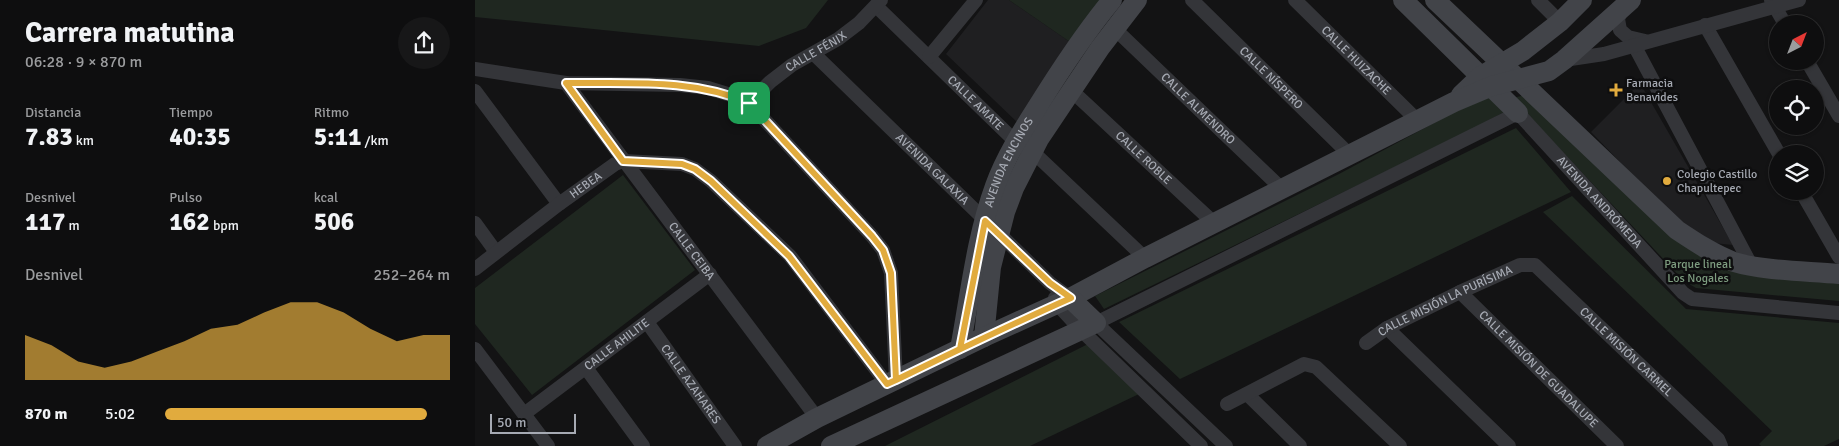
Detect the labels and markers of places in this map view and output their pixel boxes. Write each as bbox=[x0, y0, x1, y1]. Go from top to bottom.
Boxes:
place label: Farmacia Benavides bbox=[1626, 76, 1678, 105]
pin bbox=[728, 82, 770, 124]
marker: Farmacia Benavides bbox=[1610, 84, 1622, 96]
place label: Colegio Castillo Chapultepec bbox=[1677, 167, 1757, 196]
marker: Colegio Castillo Chapultepec bbox=[1661, 175, 1673, 187]

